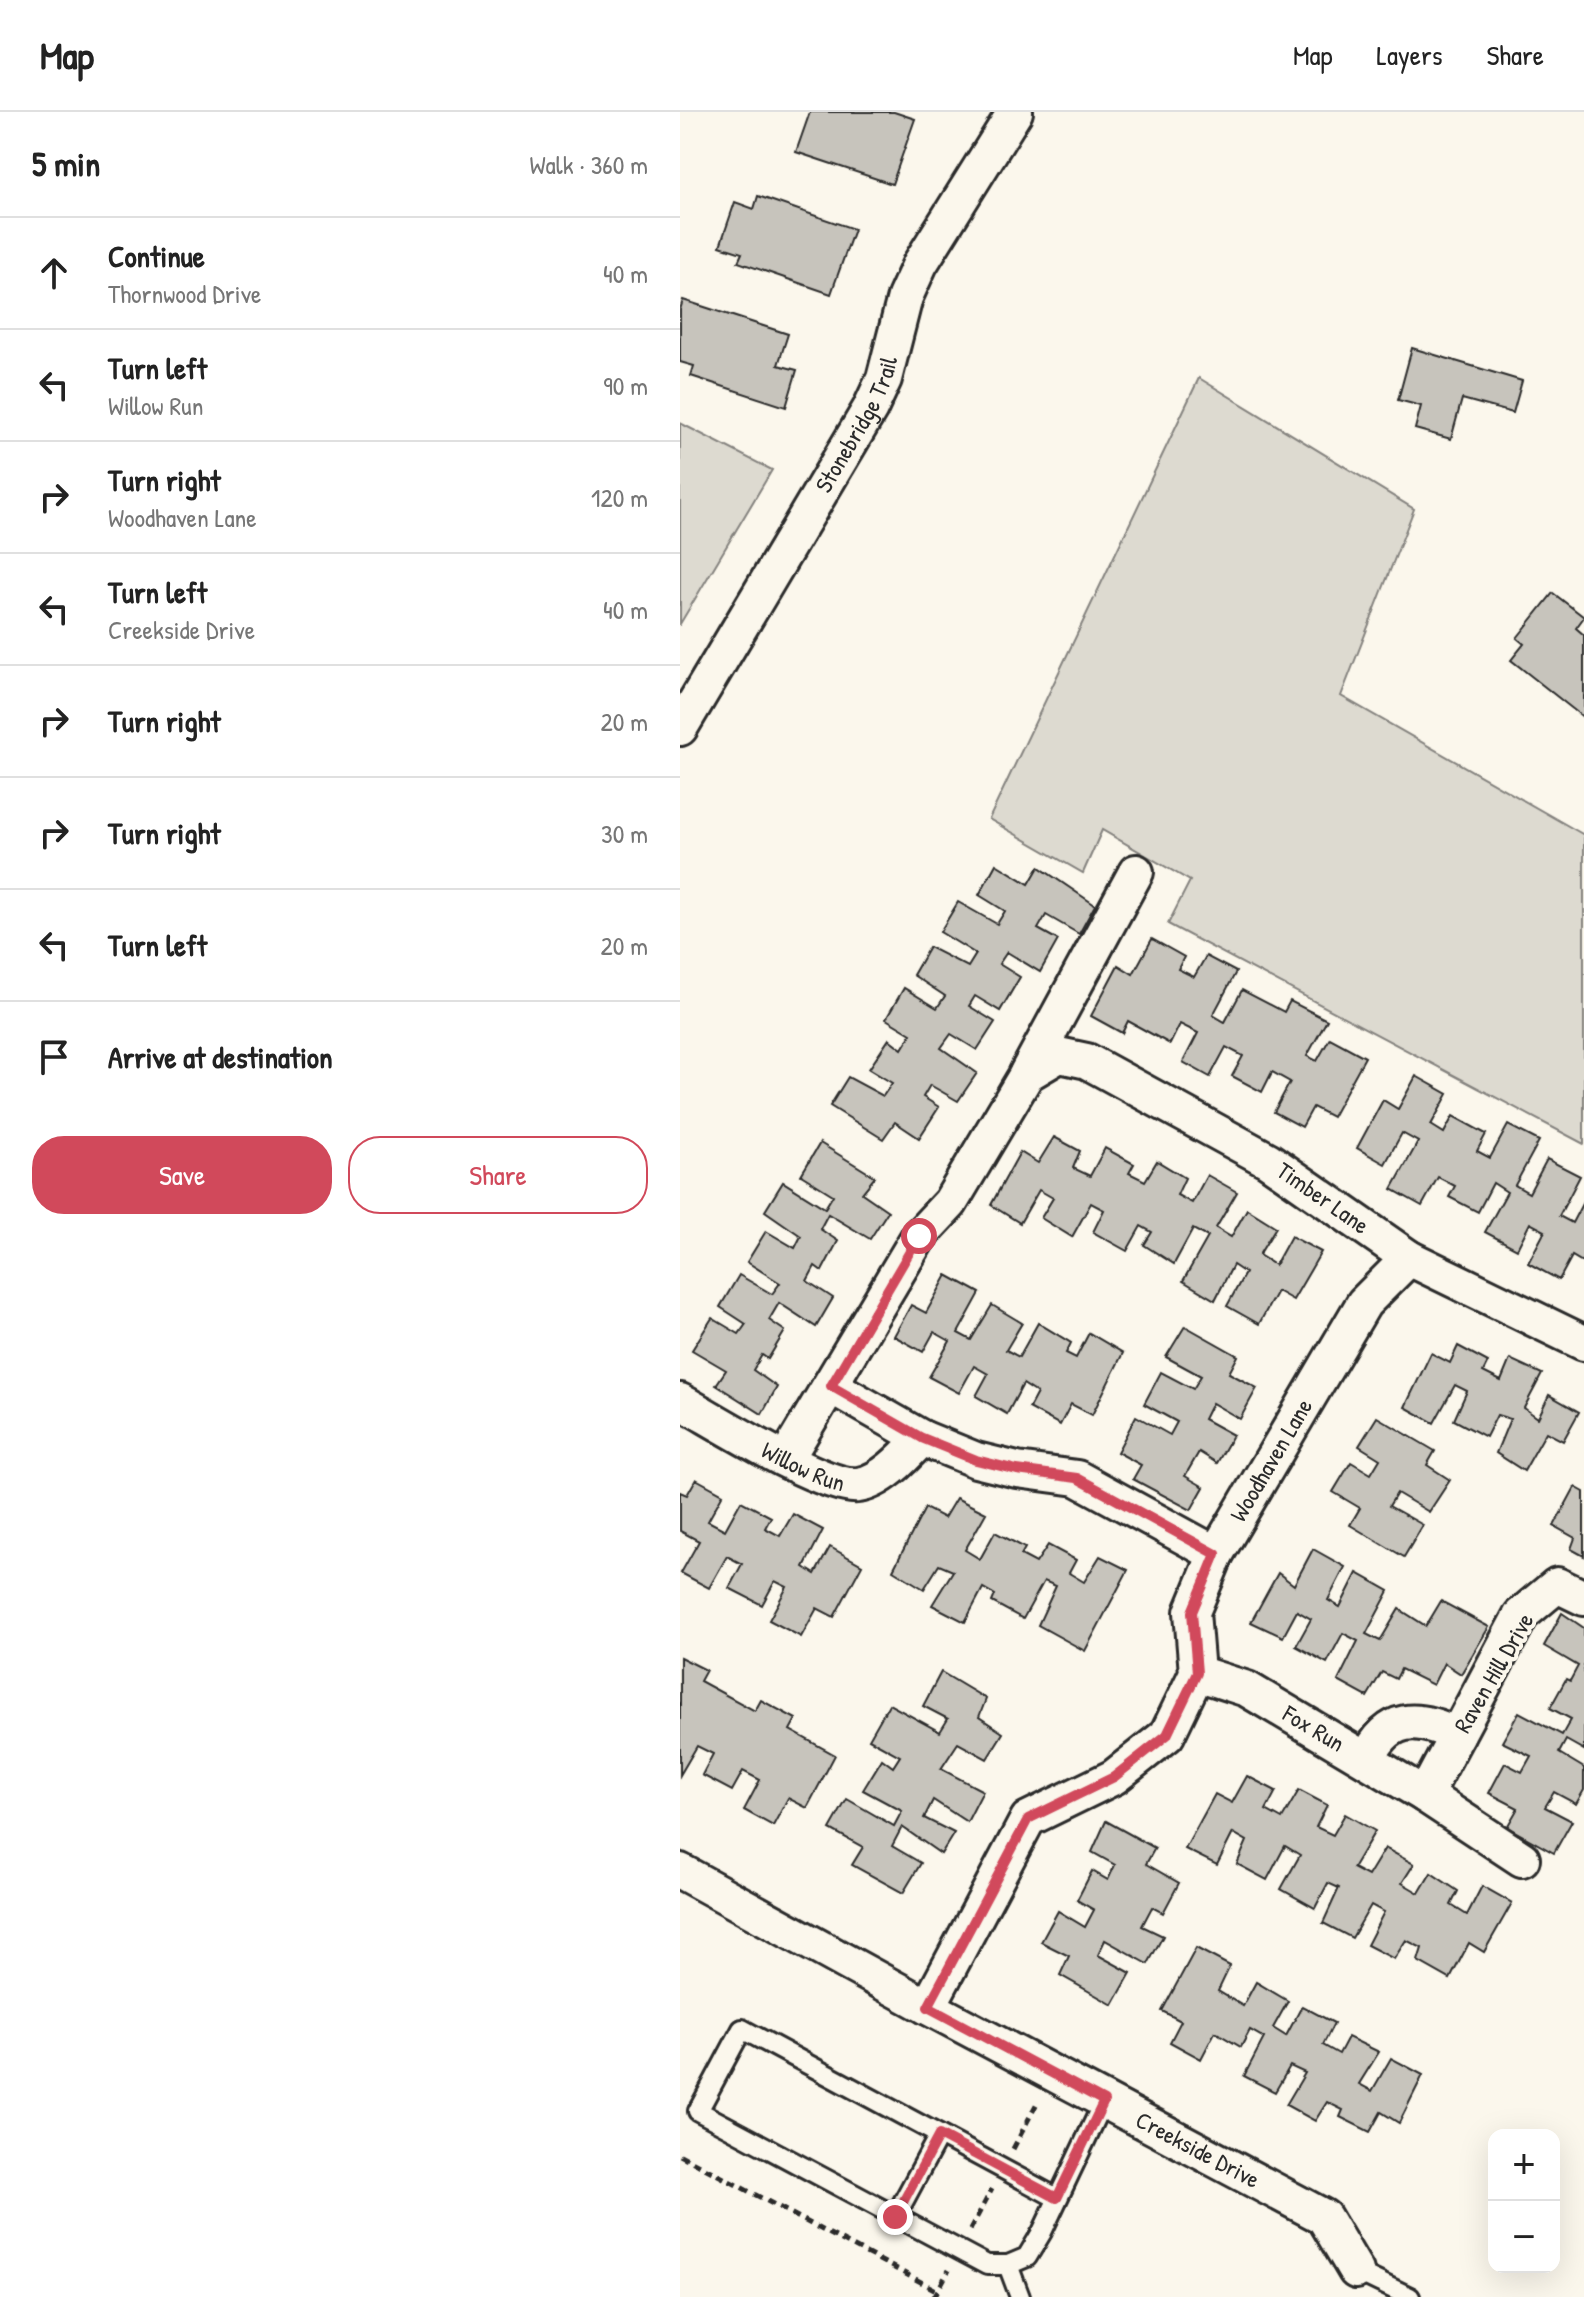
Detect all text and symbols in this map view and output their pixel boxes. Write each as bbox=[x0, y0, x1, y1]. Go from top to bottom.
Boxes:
text: Map bbox=[40, 29, 94, 81]
text: Map bbox=[1293, 36, 1333, 74]
text: Layers bbox=[1377, 36, 1442, 74]
text: Share bbox=[1486, 36, 1544, 74]
text: 5 min bbox=[32, 141, 100, 187]
text: Walk · 360 m bbox=[530, 147, 648, 182]
text: Continue bbox=[108, 236, 205, 276]
icon: ahead bbox=[32, 251, 76, 295]
text: 40 m bbox=[603, 256, 648, 291]
text: Thornwood Drive bbox=[108, 276, 261, 311]
text: Turn left bbox=[108, 348, 207, 388]
street label: Stonebridge Trail bbox=[807, 352, 904, 498]
icon: left bbox=[32, 363, 76, 407]
text: 90 m bbox=[603, 368, 648, 403]
text: Willow Run bbox=[108, 388, 204, 423]
text: Turn right bbox=[108, 460, 221, 500]
icon: right bbox=[32, 475, 76, 519]
text: 120 m bbox=[591, 480, 648, 515]
text: Woodhaven Lane bbox=[108, 500, 257, 535]
text: Turn left bbox=[108, 572, 207, 612]
icon: left bbox=[32, 587, 76, 631]
text: 40 m bbox=[603, 592, 648, 627]
text: Creekside Drive bbox=[108, 612, 255, 647]
icon: right bbox=[32, 699, 76, 743]
text: Turn right bbox=[108, 701, 221, 741]
text: 20 m bbox=[601, 704, 648, 739]
icon: right bbox=[32, 811, 76, 855]
text: Turn right bbox=[108, 813, 221, 853]
text: 30 m bbox=[601, 816, 648, 851]
icon: left bbox=[32, 923, 76, 967]
text: Turn left bbox=[108, 925, 207, 965]
text: 20 m bbox=[601, 928, 648, 963]
icon: arrive bbox=[32, 1035, 76, 1079]
text: Arrive at destination bbox=[108, 1037, 333, 1077]
button: Save bbox=[32, 1136, 332, 1214]
button: Share bbox=[348, 1136, 648, 1214]
street label: Timber Lane bbox=[1271, 1154, 1376, 1241]
route start bbox=[901, 1218, 937, 1254]
street label: Woodhaven Lane bbox=[1222, 1392, 1319, 1527]
street label: Willow Run bbox=[756, 1434, 849, 1498]
street label: Raven Hill Drive bbox=[1446, 1606, 1541, 1738]
street label: Fox Run bbox=[1277, 1697, 1351, 1759]
street label: Creekside Drive bbox=[1131, 2103, 1266, 2195]
map controls bbox=[1488, 2129, 1560, 2273]
button: + bbox=[1488, 2129, 1560, 2201]
route end bbox=[877, 2199, 913, 2235]
button: − bbox=[1488, 2201, 1560, 2273]

